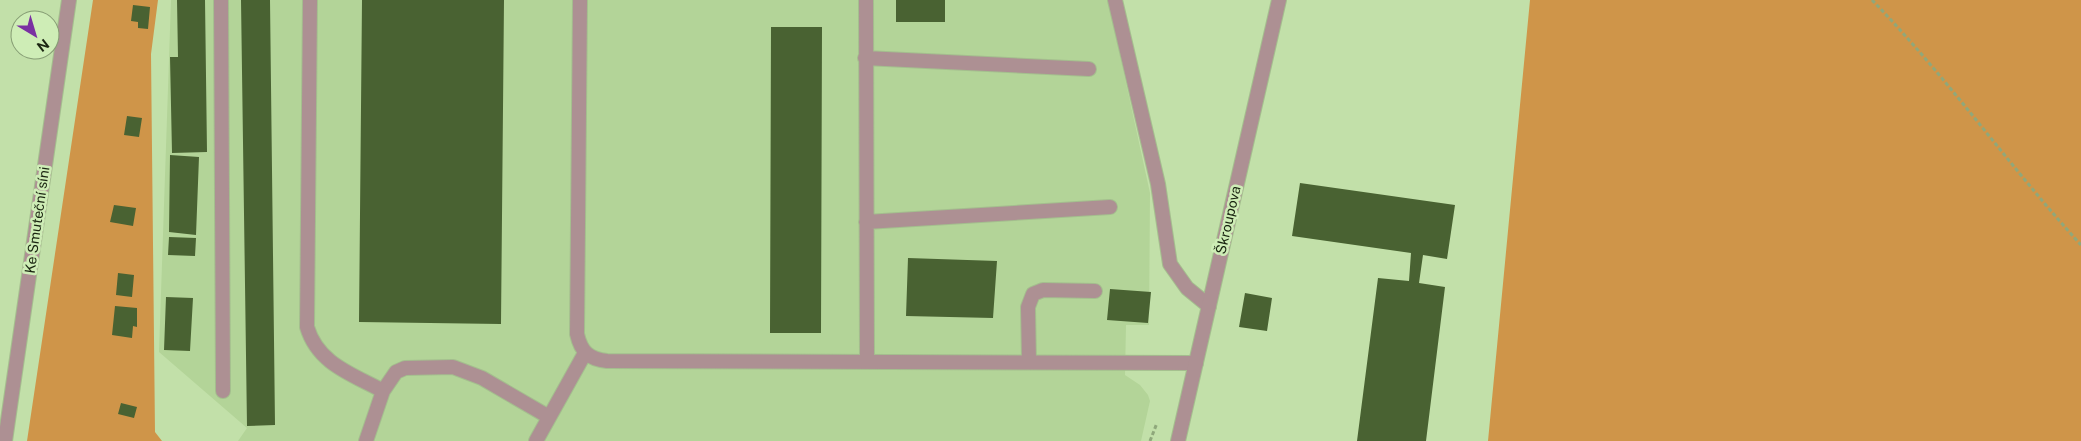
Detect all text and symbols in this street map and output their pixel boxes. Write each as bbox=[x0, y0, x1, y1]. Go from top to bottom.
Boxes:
north arrow bbox=[10, 10, 60, 60]
text: N bbox=[34, 36, 52, 55]
street label: Ke Smuteční síni bbox=[22, 166, 52, 274]
street label: Škroupova bbox=[1211, 184, 1244, 256]

